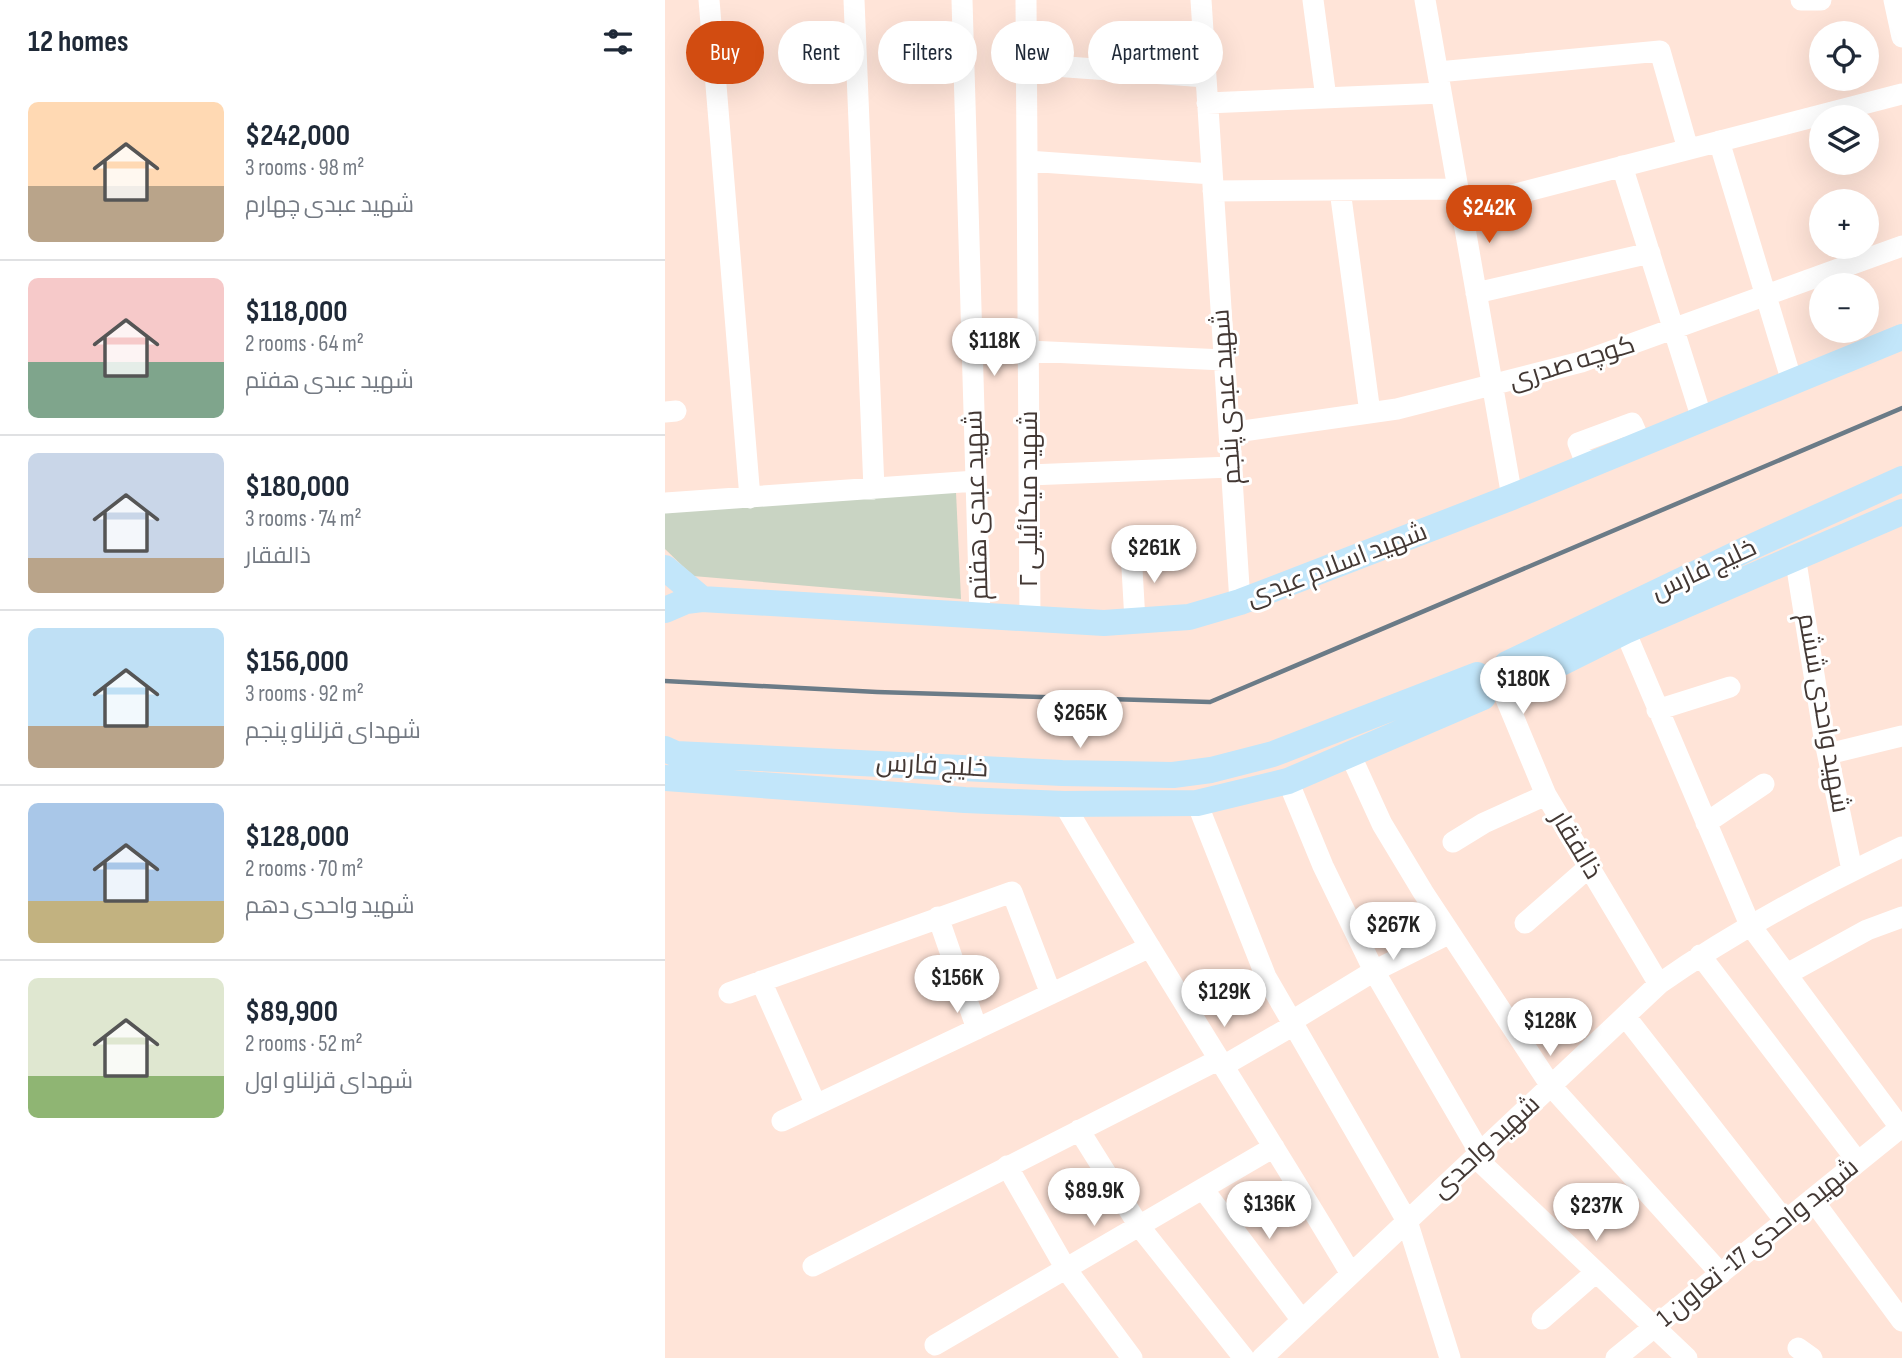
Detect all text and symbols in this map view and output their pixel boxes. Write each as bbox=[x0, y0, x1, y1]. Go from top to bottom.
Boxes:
chip: Buy bbox=[686, 21, 764, 84]
chip: Rent bbox=[778, 21, 864, 84]
chip: Filters bbox=[878, 21, 977, 84]
chip: New bbox=[991, 21, 1074, 84]
chip: Apartment bbox=[1088, 21, 1223, 84]
map controls bbox=[1809, 21, 1879, 343]
button: locate bbox=[1809, 21, 1879, 91]
icon: filters bbox=[599, 23, 637, 61]
text: 12 homes bbox=[28, 24, 129, 60]
button: layers bbox=[1809, 105, 1879, 175]
text: $242,000 bbox=[245, 118, 350, 154]
icon: home bbox=[84, 130, 168, 214]
text: 3 rooms · 98 m² bbox=[245, 154, 364, 182]
pin: $242K bbox=[1440, 186, 1538, 245]
button: + bbox=[1809, 189, 1879, 259]
text: شهید عبدی چهارم bbox=[245, 191, 414, 219]
text: $242K bbox=[1462, 194, 1516, 222]
button: − bbox=[1809, 273, 1879, 343]
text: $118,000 bbox=[245, 294, 348, 330]
icon: home bbox=[84, 306, 168, 390]
street label: شهید عبدی پنجم bbox=[1205, 308, 1250, 486]
pin: $118K bbox=[945, 318, 1043, 378]
text: $118K bbox=[968, 327, 1020, 355]
street label: کوچه صدری bbox=[1505, 329, 1639, 397]
text: 2 rooms · 64 m² bbox=[245, 330, 364, 358]
text: شهید عبدی هفتم bbox=[245, 367, 414, 395]
street label: شهید عبدی هفتم bbox=[958, 409, 997, 601]
street label: شهید میکائیلی ۲ bbox=[1014, 411, 1045, 587]
text: $180,000 bbox=[245, 469, 350, 505]
icon: home bbox=[84, 481, 168, 565]
text: 3 rooms · 74 m² bbox=[245, 505, 362, 533]
street label: شهید اسلام عبدی bbox=[1242, 516, 1432, 615]
pin: $261K bbox=[1105, 526, 1203, 585]
street label: خلیج فارس bbox=[1647, 532, 1761, 608]
text: $261K bbox=[1127, 534, 1181, 562]
text: ذالفقار bbox=[245, 542, 311, 570]
street label: شهید واحدی ششم bbox=[1789, 611, 1856, 815]
text: $156,000 bbox=[245, 644, 349, 680]
icon: home bbox=[84, 656, 168, 740]
pin: $180K bbox=[1474, 656, 1572, 716]
text: $180K bbox=[1496, 665, 1550, 693]
text: 3 rooms · 92 m² bbox=[245, 680, 364, 708]
pin: $265K bbox=[1031, 690, 1129, 750]
text: $265K bbox=[1053, 699, 1107, 727]
text: شهدای قزلناو پنجم bbox=[245, 717, 421, 745]
street label: خلیج فارس bbox=[875, 748, 989, 784]
street label: ذالفقار bbox=[1543, 803, 1608, 885]
text: $128,000 bbox=[245, 819, 349, 855]
icon: home bbox=[84, 831, 168, 915]
text: 2 rooms · 70 m² bbox=[245, 855, 363, 883]
text: شهید واحدی دهم bbox=[245, 892, 415, 920]
pin: $267K bbox=[1344, 902, 1442, 962]
text: $267K bbox=[1366, 911, 1420, 939]
pin: $156K bbox=[908, 956, 1006, 1015]
text: $156K bbox=[930, 964, 984, 992]
pin: $129K bbox=[1175, 970, 1273, 1029]
text: $129K bbox=[1197, 978, 1251, 1006]
text: $89,900 bbox=[245, 994, 338, 1030]
pin: $128K bbox=[1501, 998, 1599, 1058]
icon: home bbox=[84, 1006, 168, 1090]
text: $128K bbox=[1523, 1007, 1577, 1035]
text: 2 rooms · 52 m² bbox=[245, 1030, 363, 1058]
text: شهدای قزلناو اول bbox=[245, 1067, 413, 1095]
street label: شهید واحدی bbox=[1425, 1089, 1547, 1205]
street label: شهید واحدی 17- تعاون 1 bbox=[1651, 1152, 1865, 1334]
pin: $89.9K bbox=[1037, 1168, 1151, 1228]
text: $89.9K bbox=[1064, 1177, 1124, 1205]
pin: $136K bbox=[1220, 1182, 1318, 1241]
pin: $237K bbox=[1547, 1184, 1645, 1243]
text: $136K bbox=[1242, 1190, 1296, 1218]
text: $237K bbox=[1569, 1192, 1623, 1220]

